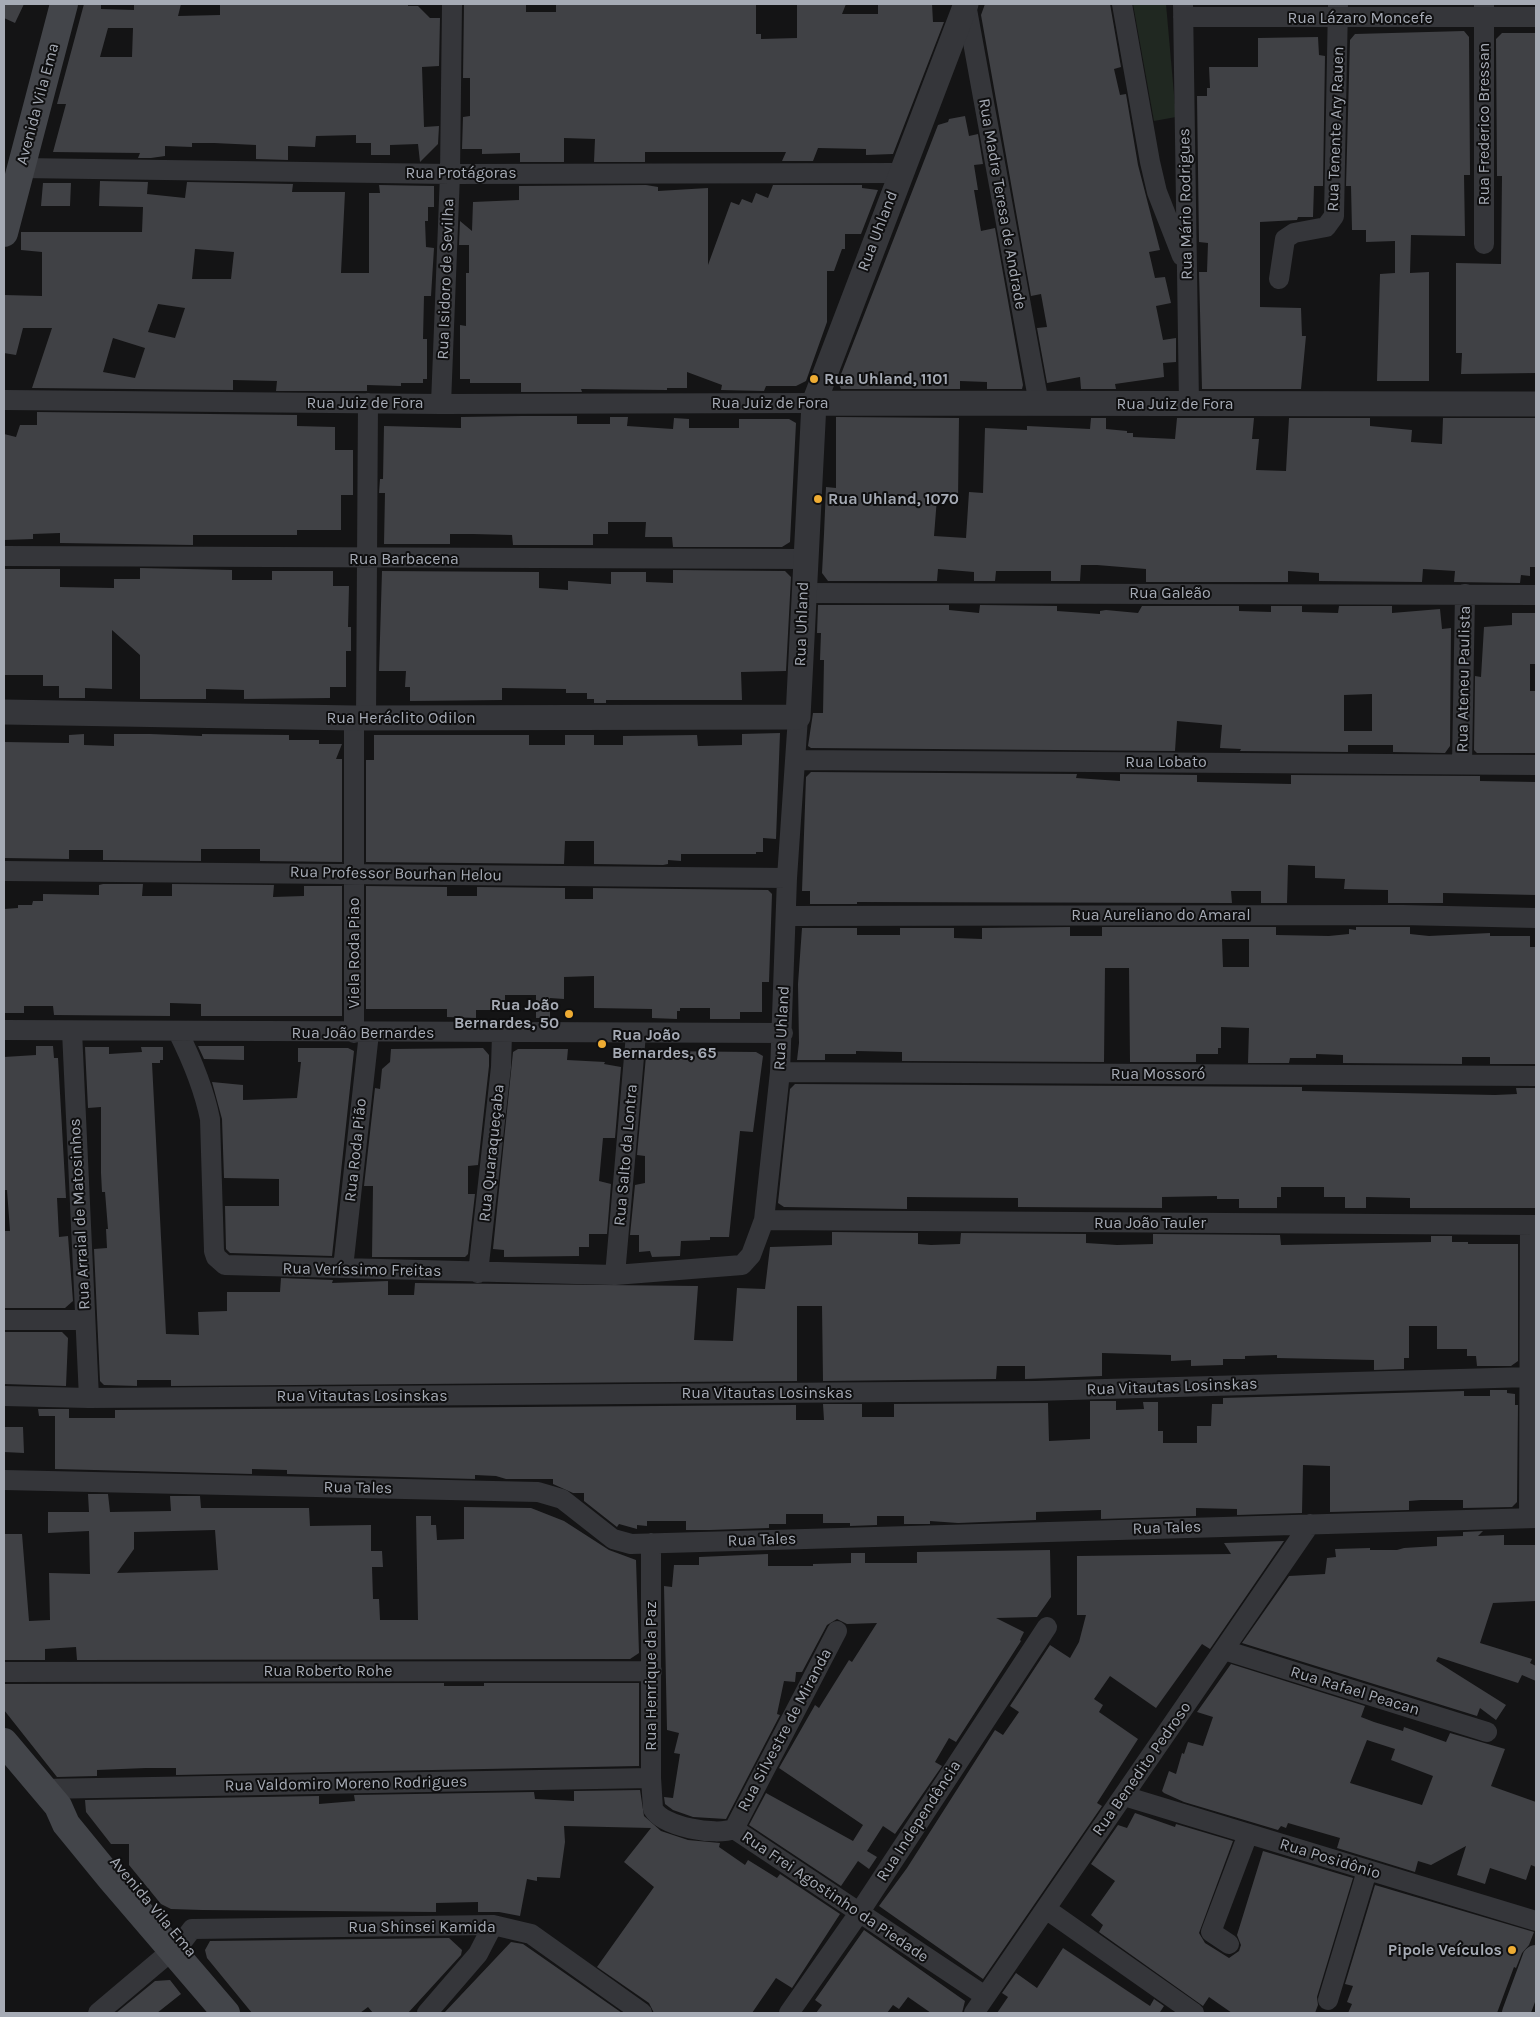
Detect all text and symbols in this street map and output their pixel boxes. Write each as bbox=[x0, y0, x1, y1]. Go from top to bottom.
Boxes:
street label: Rua Lázaro Moncefe bbox=[1287, 8, 1433, 28]
street label: Avenida Vila Ema bbox=[13, 41, 63, 167]
street label: Rua Frederico Bressan bbox=[1474, 43, 1494, 205]
street label: Rua Tenente Ary Rauen bbox=[1324, 46, 1348, 212]
street label: Rua Madre Teresa de Andrade bbox=[974, 97, 1030, 311]
street label: Rua Mário Rodrigues bbox=[1175, 128, 1197, 280]
street label: Rua Protágoras bbox=[405, 163, 517, 183]
street label: Rua Uhland bbox=[854, 188, 902, 274]
street label: Rua Isidoro de Sevilha bbox=[434, 198, 458, 360]
place label: Rua Uhland, 1101 bbox=[824, 369, 948, 389]
marker: Rua Uhland, 1101 bbox=[808, 373, 820, 385]
street label: Rua Juiz de Fora bbox=[306, 393, 424, 413]
street label: Rua Juiz de Fora bbox=[711, 393, 829, 413]
street label: Rua Juiz de Fora bbox=[1116, 394, 1234, 414]
place label: Rua Uhland, 1070 bbox=[828, 489, 959, 509]
marker: Rua Uhland, 1070 bbox=[812, 493, 824, 505]
street label: Rua Barbacena bbox=[349, 549, 459, 569]
street label: Rua Uhland bbox=[791, 581, 813, 667]
street label: Rua Galeão bbox=[1129, 583, 1211, 603]
street label: Rua Ateneu Paulista bbox=[1453, 605, 1475, 753]
street label: Rua Heráclito Odilon bbox=[326, 708, 476, 728]
street label: Rua Lobato bbox=[1125, 752, 1207, 772]
street label: Rua Professor Bourhan Helou bbox=[290, 863, 502, 885]
street label: Viela Roda Piao bbox=[344, 898, 364, 1008]
street label: Rua Aureliano do Amaral bbox=[1071, 905, 1251, 925]
street label: Rua Uhland bbox=[770, 985, 794, 1071]
place label: Rua João Bernardes, 50 bbox=[454, 995, 559, 1033]
marker: Rua João Bernardes, 50 bbox=[563, 1008, 575, 1020]
street label: Rua João Bernardes bbox=[292, 1023, 434, 1043]
place label: Rua João Bernardes, 65 bbox=[612, 1025, 717, 1063]
marker: Rua João Bernardes, 65 bbox=[596, 1038, 608, 1050]
street label: Rua Mossoró bbox=[1111, 1064, 1205, 1084]
street label: Rua Quaraqueçaba bbox=[475, 1083, 509, 1223]
street label: Rua Salto da Lontra bbox=[610, 1083, 642, 1227]
street label: Rua Roda Pião bbox=[341, 1097, 371, 1203]
street label: Rua Arraial de Matosinhos bbox=[65, 1118, 95, 1310]
street label: Rua João Tauler bbox=[1094, 1213, 1206, 1233]
street label: Rua Veríssimo Freitas bbox=[282, 1259, 442, 1281]
street label: Rua Vitautas Losinskas bbox=[1086, 1374, 1258, 1400]
street label: Rua Vitautas Losinskas bbox=[681, 1383, 853, 1403]
street label: Rua Vitautas Losinskas bbox=[276, 1386, 448, 1406]
street label: Rua Tales bbox=[324, 1478, 392, 1498]
street label: Rua Tales bbox=[1132, 1517, 1202, 1539]
street label: Rua Tales bbox=[727, 1529, 797, 1551]
street label: Rua Henrique da Paz bbox=[641, 1601, 661, 1751]
street label: Rua Silvestre de Miranda bbox=[734, 1645, 836, 1815]
street label: Rua Roberto Rohe bbox=[263, 1661, 393, 1681]
street label: Rua Rafael Peacan bbox=[1288, 1662, 1422, 1720]
street label: Rua Benedito Pedroso bbox=[1088, 1698, 1196, 1840]
street label: Rua Independência bbox=[873, 1757, 965, 1885]
street label: Rua Valdomiro Moreno Rodrigues bbox=[225, 1772, 467, 1796]
street label: Rua Frei Agostinho da Piedade bbox=[738, 1827, 932, 1967]
street label: Rua Posidônio bbox=[1277, 1835, 1383, 1883]
street label: Avenida Vila Ema bbox=[105, 1853, 201, 1961]
street label: Rua Shinsei Kamida bbox=[348, 1917, 496, 1937]
place label: Pipole Veículos bbox=[1388, 1940, 1502, 1960]
marker: Pipole Veículos bbox=[1506, 1944, 1518, 1956]

